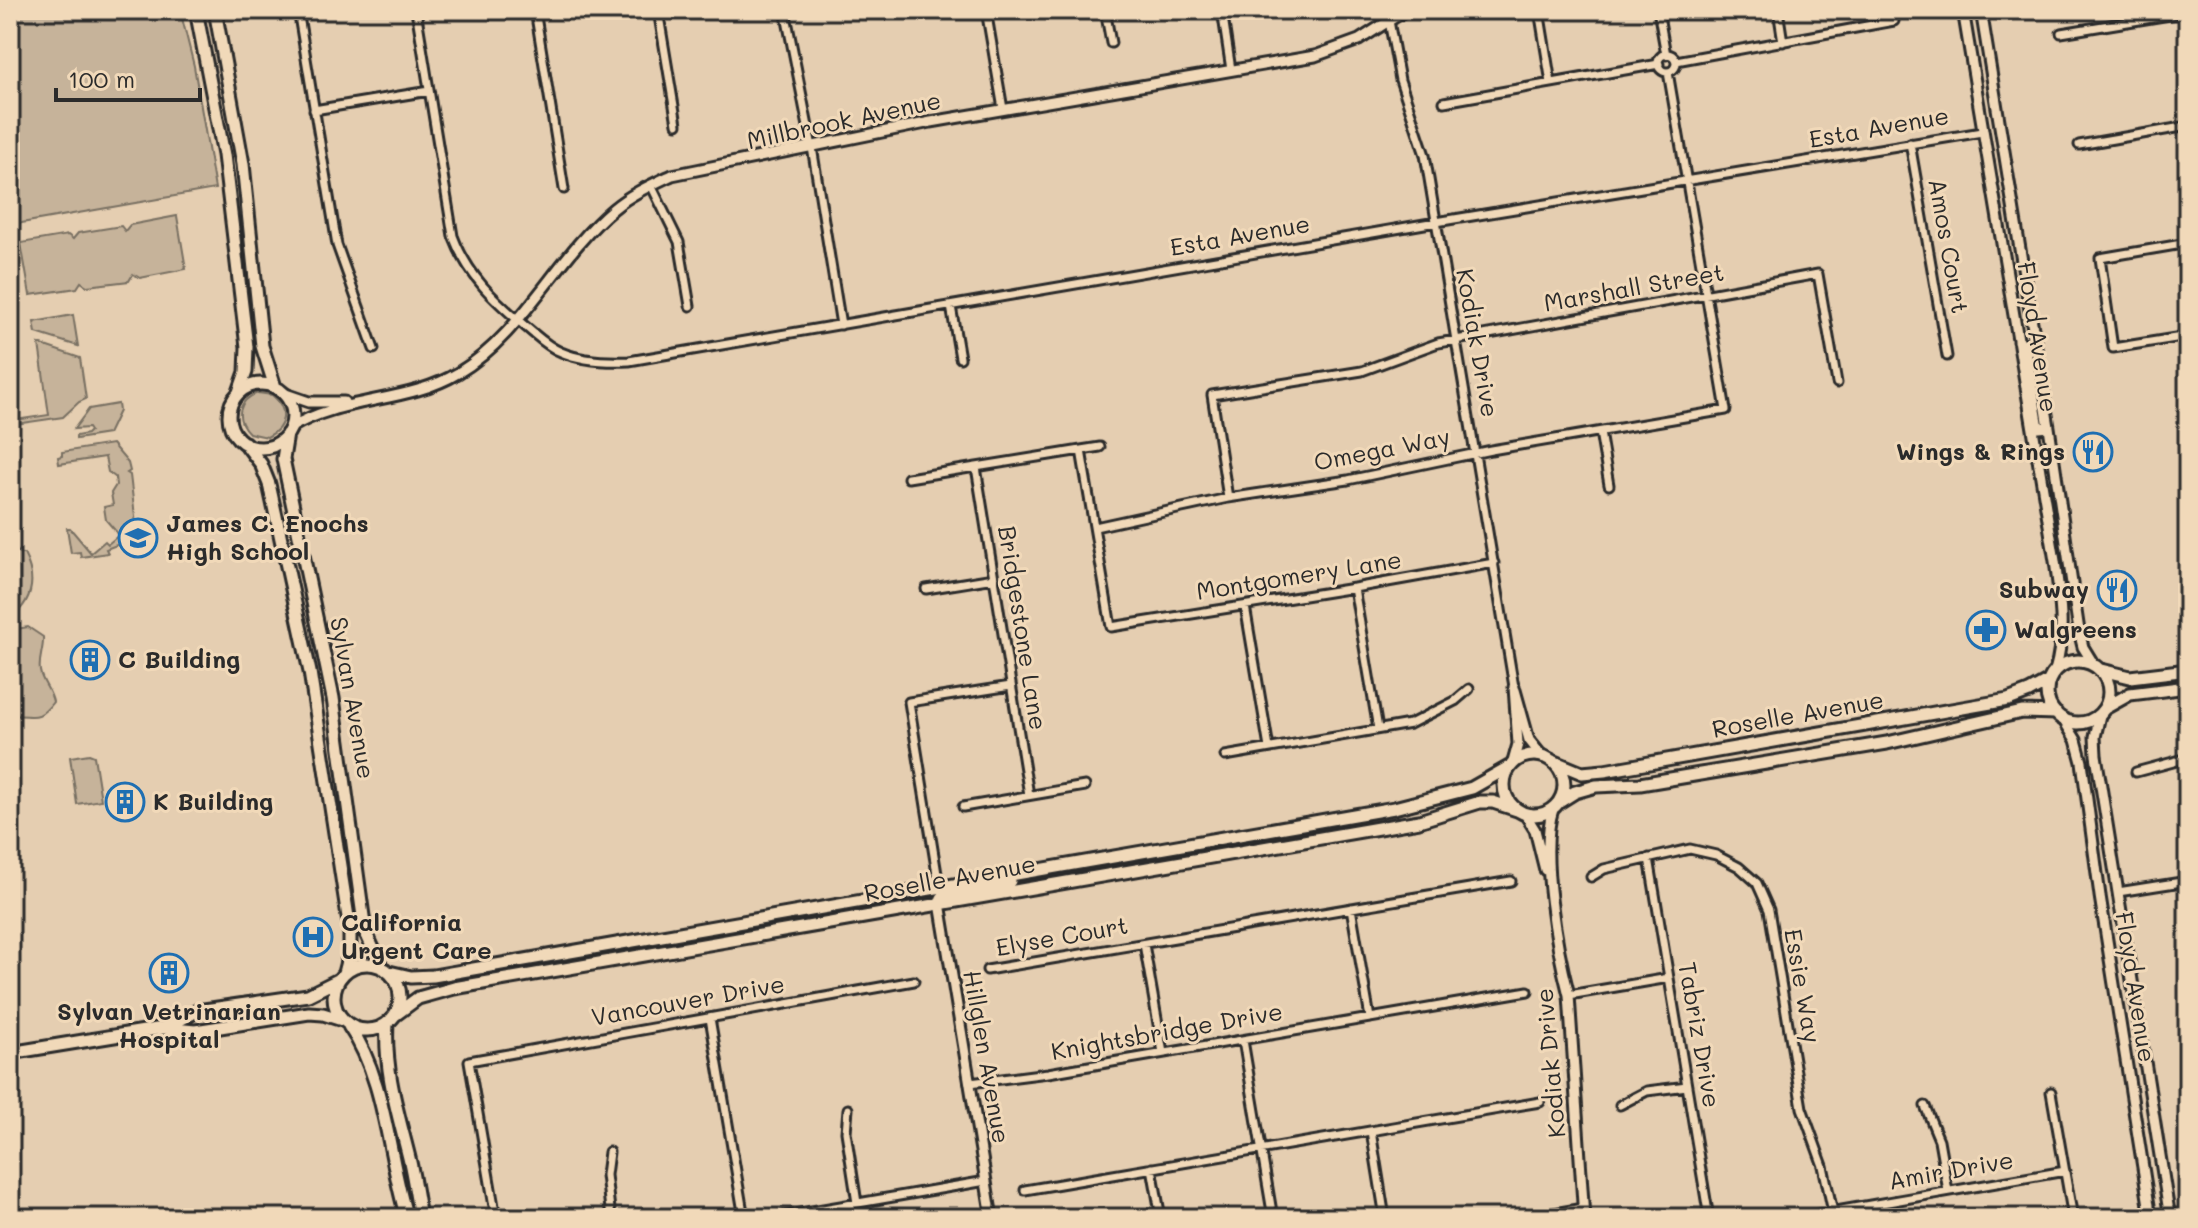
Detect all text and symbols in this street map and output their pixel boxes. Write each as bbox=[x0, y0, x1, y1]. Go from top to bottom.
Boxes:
scale bar bbox=[56, 52, 200, 102]
text: 100 m bbox=[68, 63, 135, 94]
street label: Millbrook Avenue bbox=[744, 84, 944, 155]
street label: Esta Avenue bbox=[1806, 99, 1951, 154]
street label: Amos Court bbox=[1922, 176, 1977, 316]
street label: Esta Avenue bbox=[1167, 207, 1312, 262]
street label: Marshall Street bbox=[1541, 255, 1726, 318]
street label: Floyd Avenue bbox=[2011, 259, 2066, 414]
street label: Kodiak Drive bbox=[1450, 266, 1507, 419]
street label: Omega Way bbox=[1311, 420, 1452, 477]
restaurant icon: Wings & Rings bbox=[2072, 431, 2114, 473]
place label: Wings & Rings bbox=[1896, 435, 2065, 466]
place label: James C. Enochs High School bbox=[166, 507, 369, 566]
school or university icon: James C. Enochs High School bbox=[117, 517, 159, 559]
street label: Bridgestone Lane bbox=[992, 523, 1055, 732]
street label: Montgomery Lane bbox=[1194, 543, 1404, 606]
restaurant icon: Subway bbox=[2096, 569, 2138, 611]
place label: Subway bbox=[1999, 573, 2089, 604]
pharmacy icon: Walgreens bbox=[1965, 609, 2007, 651]
place label: Walgreens bbox=[2014, 613, 2137, 644]
street label: Sylvan Avenue bbox=[324, 614, 383, 781]
building icon: C Building bbox=[69, 639, 111, 681]
place label: C Building bbox=[118, 643, 240, 674]
street label: Roselle Avenue bbox=[1709, 683, 1886, 744]
building icon: K Building bbox=[104, 781, 146, 823]
place label: K Building bbox=[153, 785, 273, 816]
street label: Roselle Avenue bbox=[861, 847, 1038, 908]
place label: California Urgent Care bbox=[341, 906, 491, 965]
street label: Elyse Court bbox=[993, 909, 1130, 962]
street label: Floyd Avenue bbox=[2109, 909, 2164, 1064]
hospital icon: California Urgent Care bbox=[292, 916, 334, 958]
street label: Essie Way bbox=[1778, 926, 1829, 1045]
building icon: Sylvan Vetrinarian Hospital bbox=[148, 952, 190, 994]
street label: Tabriz Drive bbox=[1672, 959, 1729, 1110]
street label: Vancouver Drive bbox=[589, 967, 787, 1032]
street label: Hillglen Avenue bbox=[957, 968, 1018, 1146]
street label: Kodiak Drive bbox=[1528, 987, 1571, 1139]
place label: Sylvan Vetrinarian Hospital bbox=[57, 995, 281, 1054]
street label: Knightsbridge Drive bbox=[1048, 995, 1285, 1066]
street label: Amir Drive bbox=[1886, 1143, 2016, 1196]

